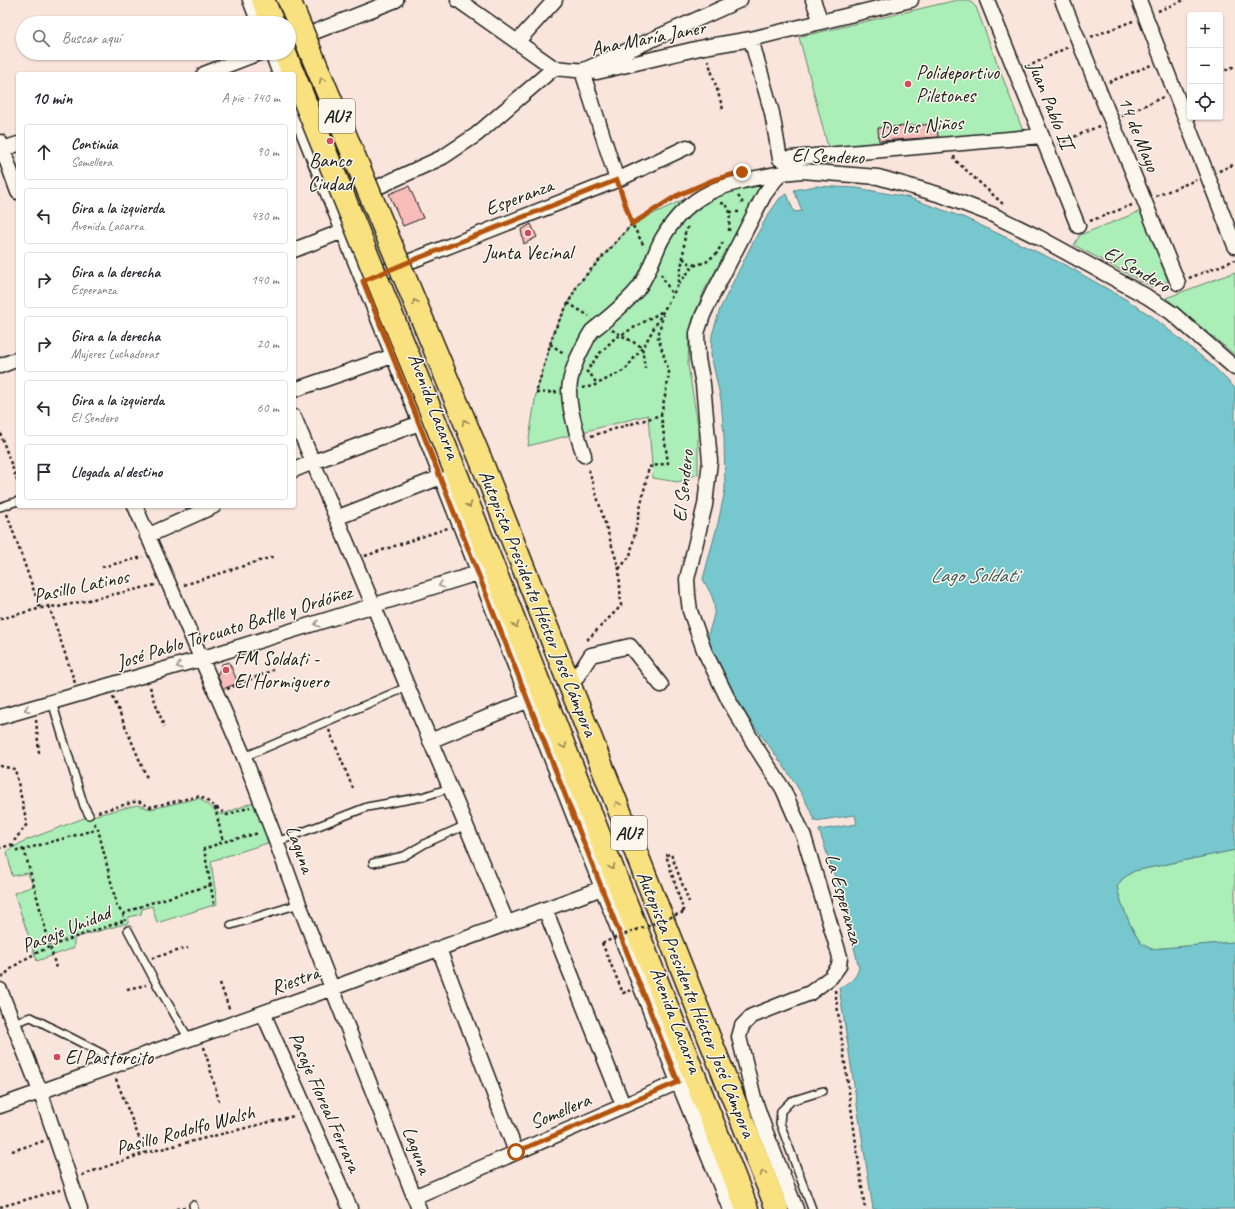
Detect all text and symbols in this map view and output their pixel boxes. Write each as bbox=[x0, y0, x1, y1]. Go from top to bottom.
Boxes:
map controls bbox=[1187, 12, 1223, 120]
button: + bbox=[1187, 12, 1223, 48]
street label: Ana María Janer bbox=[589, 14, 709, 61]
search box bbox=[16, 16, 296, 60]
icon: search bbox=[30, 27, 52, 49]
text: Buscar aquí bbox=[62, 29, 121, 48]
button: − bbox=[1187, 48, 1223, 84]
street label: Juan Pablo II bbox=[1022, 57, 1081, 156]
place label: Polideportivo Piletones bbox=[916, 60, 1000, 108]
one-way arrow bbox=[319, 77, 327, 84]
marker: Polideportivo Piletones bbox=[903, 79, 913, 89]
button: locate bbox=[1187, 84, 1223, 120]
text: 10 min bbox=[32, 88, 72, 109]
text: A pie · 740 m bbox=[222, 90, 280, 106]
street label: 14 de Mayo bbox=[1113, 93, 1166, 176]
road number: AU7 bbox=[319, 99, 355, 133]
street label: De los Niños bbox=[878, 110, 966, 142]
text: Continúa bbox=[71, 135, 118, 154]
marker: Banco Ciudad bbox=[325, 136, 335, 146]
icon: ahead bbox=[33, 141, 55, 163]
street label: El Sendero bbox=[791, 142, 865, 170]
text: 90 m bbox=[257, 144, 279, 160]
place label: Banco Ciudad bbox=[308, 148, 355, 196]
text: Somellera bbox=[71, 154, 112, 170]
route end bbox=[733, 163, 751, 181]
street label: Esperanza bbox=[482, 172, 558, 221]
text: Gira a la izquierda bbox=[71, 199, 164, 218]
icon: left bbox=[33, 205, 55, 227]
text: 430 m bbox=[251, 208, 279, 224]
text: Avenida Lacarra bbox=[71, 218, 144, 234]
marker: Junta Vecinal bbox=[523, 228, 533, 238]
place label: Junta Vecinal bbox=[483, 240, 576, 265]
street label: El Sendero bbox=[1099, 240, 1175, 298]
text: Gira a la derecha bbox=[71, 263, 160, 282]
icon: right bbox=[33, 269, 55, 291]
text: 140 m bbox=[251, 272, 279, 288]
text: Esperanza bbox=[71, 282, 117, 298]
one-way arrow bbox=[412, 299, 420, 306]
text: Gira a la derecha bbox=[71, 327, 160, 346]
icon: right bbox=[33, 333, 55, 355]
text: 20 m bbox=[257, 336, 279, 352]
text: Mujeres Luchadoras bbox=[71, 346, 158, 362]
street label: Avenida Lacarra bbox=[402, 349, 466, 464]
text: Gira a la izquierda bbox=[71, 391, 164, 410]
icon: left bbox=[33, 397, 55, 419]
text: 60 m bbox=[257, 400, 279, 416]
text: El Sendero bbox=[71, 410, 118, 426]
one-way arrow bbox=[462, 418, 470, 425]
street label: El Sendero bbox=[667, 448, 699, 523]
icon: arrive bbox=[33, 461, 55, 483]
text: Llegada al destino bbox=[71, 463, 162, 482]
street label: Autopista Presidente Héctor José Cámpora bbox=[473, 466, 604, 742]
one-way arrow bbox=[464, 501, 472, 508]
water label: Lago Soldati bbox=[930, 562, 1023, 588]
street label: Pasillo Latinos bbox=[31, 563, 133, 608]
street label: José Pablo Torcuato Batlle y Ordóñez bbox=[113, 579, 357, 675]
one-way arrow bbox=[438, 580, 445, 589]
one-way arrow bbox=[314, 619, 321, 628]
one-way arrow bbox=[512, 622, 520, 629]
place label: FM Soldati - El Hormiguero bbox=[234, 646, 330, 694]
one-way arrow bbox=[176, 661, 183, 670]
marker: FM Soldati - El Hormiguero bbox=[221, 665, 231, 675]
one-way arrow bbox=[24, 704, 31, 713]
one-way arrow bbox=[559, 742, 567, 750]
one-way arrow bbox=[614, 801, 622, 808]
road number: AU7 bbox=[611, 816, 647, 850]
street label: Laguna bbox=[280, 822, 321, 878]
street label: La Esperanza bbox=[819, 851, 869, 948]
one-way arrow bbox=[607, 864, 615, 871]
street label: Autopista Presidente Héctor José Cámpora bbox=[631, 867, 762, 1143]
street label: Pasaje Unidad bbox=[18, 899, 117, 958]
street label: Riestra bbox=[267, 959, 324, 1000]
street label: Avenida Lacarra bbox=[644, 963, 708, 1078]
street label: Pasaje Floreal Ferrara bbox=[283, 1028, 368, 1177]
place label: El Pastorcito bbox=[65, 1045, 154, 1070]
marker: El Pastorcito bbox=[52, 1052, 62, 1062]
street label: Somellera bbox=[526, 1087, 595, 1135]
street label: Pasillo Rodolfo Walsh bbox=[113, 1099, 258, 1161]
street label: Laguna bbox=[397, 1123, 438, 1179]
route start bbox=[507, 1143, 525, 1161]
one-way arrow bbox=[760, 1169, 768, 1177]

